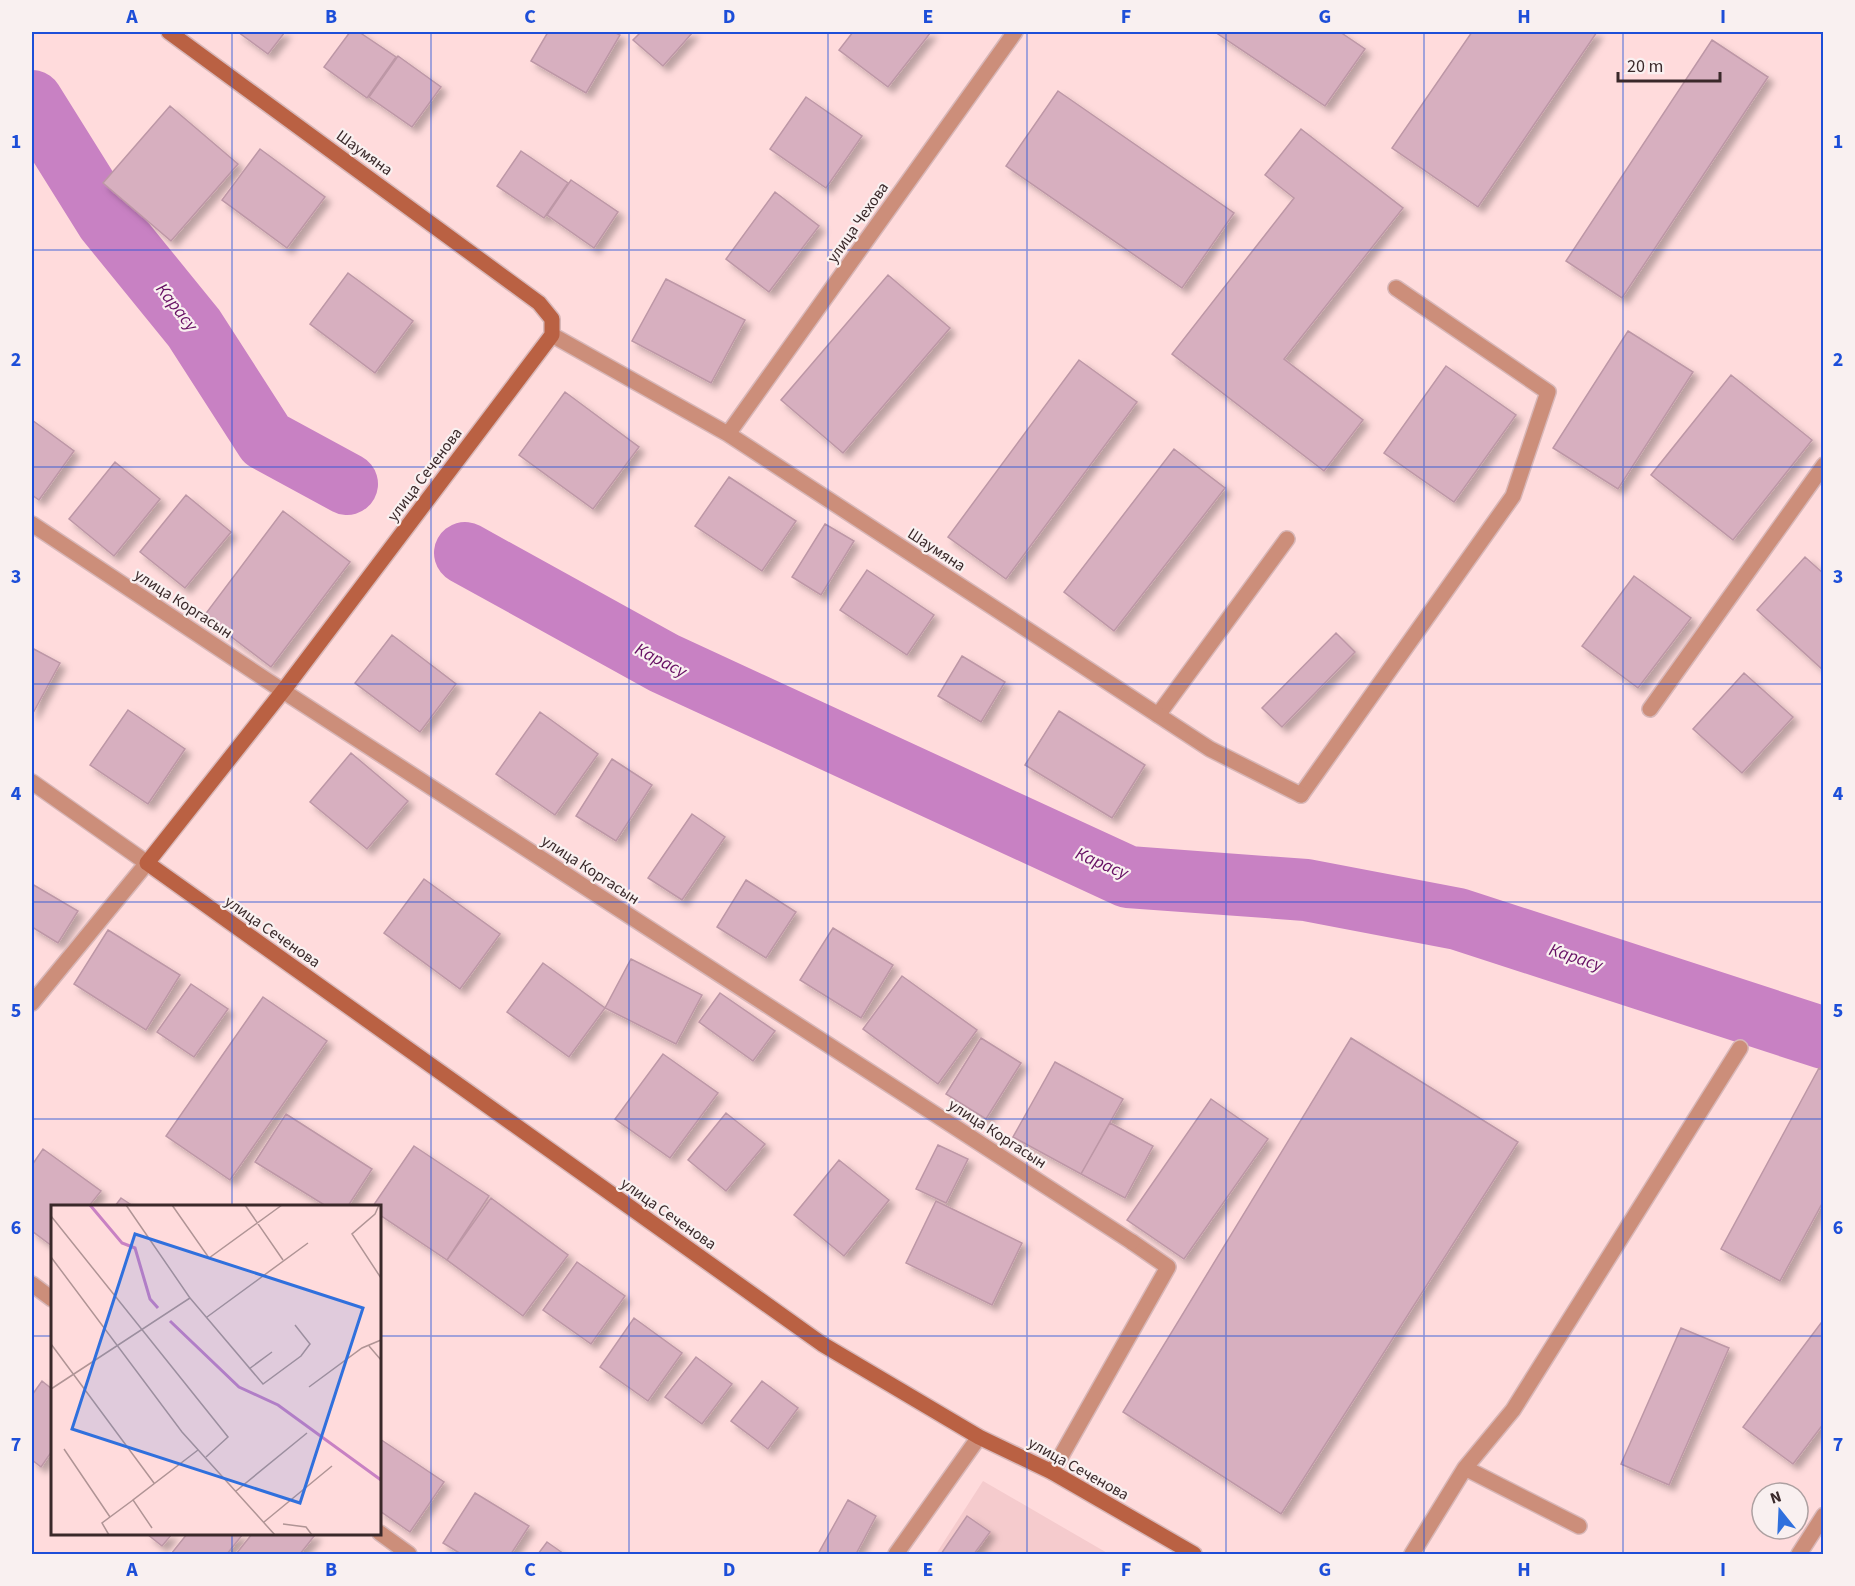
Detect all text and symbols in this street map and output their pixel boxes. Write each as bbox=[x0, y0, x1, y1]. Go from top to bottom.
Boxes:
text: A bbox=[125, 3, 138, 31]
text: B bbox=[325, 3, 337, 31]
text: C bbox=[524, 3, 536, 31]
text: D bbox=[723, 3, 735, 31]
text: E bbox=[923, 3, 933, 31]
text: F bbox=[1121, 3, 1131, 31]
text: G bbox=[1319, 3, 1331, 31]
text: H bbox=[1517, 3, 1531, 31]
text: I bbox=[1720, 3, 1726, 31]
scale bar bbox=[1618, 45, 1720, 83]
text: 20 m bbox=[1627, 54, 1663, 79]
street label: Шаумяна bbox=[332, 125, 397, 181]
text: 1 bbox=[11, 128, 21, 156]
text: 1 bbox=[1833, 128, 1843, 156]
street label: улица Чехова bbox=[822, 178, 894, 267]
water label: Карасу bbox=[150, 278, 204, 337]
text: 2 bbox=[11, 346, 21, 374]
text: 2 bbox=[1833, 346, 1843, 374]
street label: улица Сеченова bbox=[382, 423, 467, 526]
street label: Шаумяна bbox=[903, 523, 970, 577]
text: 3 bbox=[11, 563, 21, 591]
text: 3 bbox=[1833, 563, 1843, 591]
street label: улица Коргасын bbox=[130, 564, 237, 644]
water label: Карасу bbox=[631, 637, 692, 684]
text: 4 bbox=[11, 780, 22, 808]
text: 4 bbox=[1833, 780, 1844, 808]
street label: улица Коргасын bbox=[537, 830, 644, 910]
water label: Карасу bbox=[1072, 841, 1133, 886]
street label: улица Сеченова bbox=[220, 891, 325, 973]
water label: Карасу bbox=[1546, 937, 1607, 978]
text: 5 bbox=[11, 997, 21, 1025]
text: 5 bbox=[1833, 997, 1843, 1025]
street label: улица Коргасын bbox=[944, 1094, 1051, 1174]
street label: улица Сеченова bbox=[616, 1173, 721, 1255]
inset map bbox=[51, 1205, 381, 1535]
text: 6 bbox=[11, 1214, 21, 1242]
text: 6 bbox=[1833, 1214, 1843, 1242]
text: 7 bbox=[11, 1431, 21, 1459]
text: 7 bbox=[1833, 1431, 1843, 1459]
street label: улица Сеченова bbox=[1024, 1432, 1133, 1506]
north arrow bbox=[1750, 1481, 1810, 1541]
text: N bbox=[1767, 1486, 1784, 1510]
text: A bbox=[125, 1556, 138, 1584]
text: B bbox=[325, 1556, 337, 1584]
text: C bbox=[524, 1556, 536, 1584]
text: D bbox=[723, 1556, 735, 1584]
text: E bbox=[923, 1556, 933, 1584]
text: F bbox=[1121, 1556, 1131, 1584]
text: G bbox=[1319, 1556, 1331, 1584]
text: H bbox=[1517, 1556, 1531, 1584]
text: I bbox=[1720, 1556, 1726, 1584]

